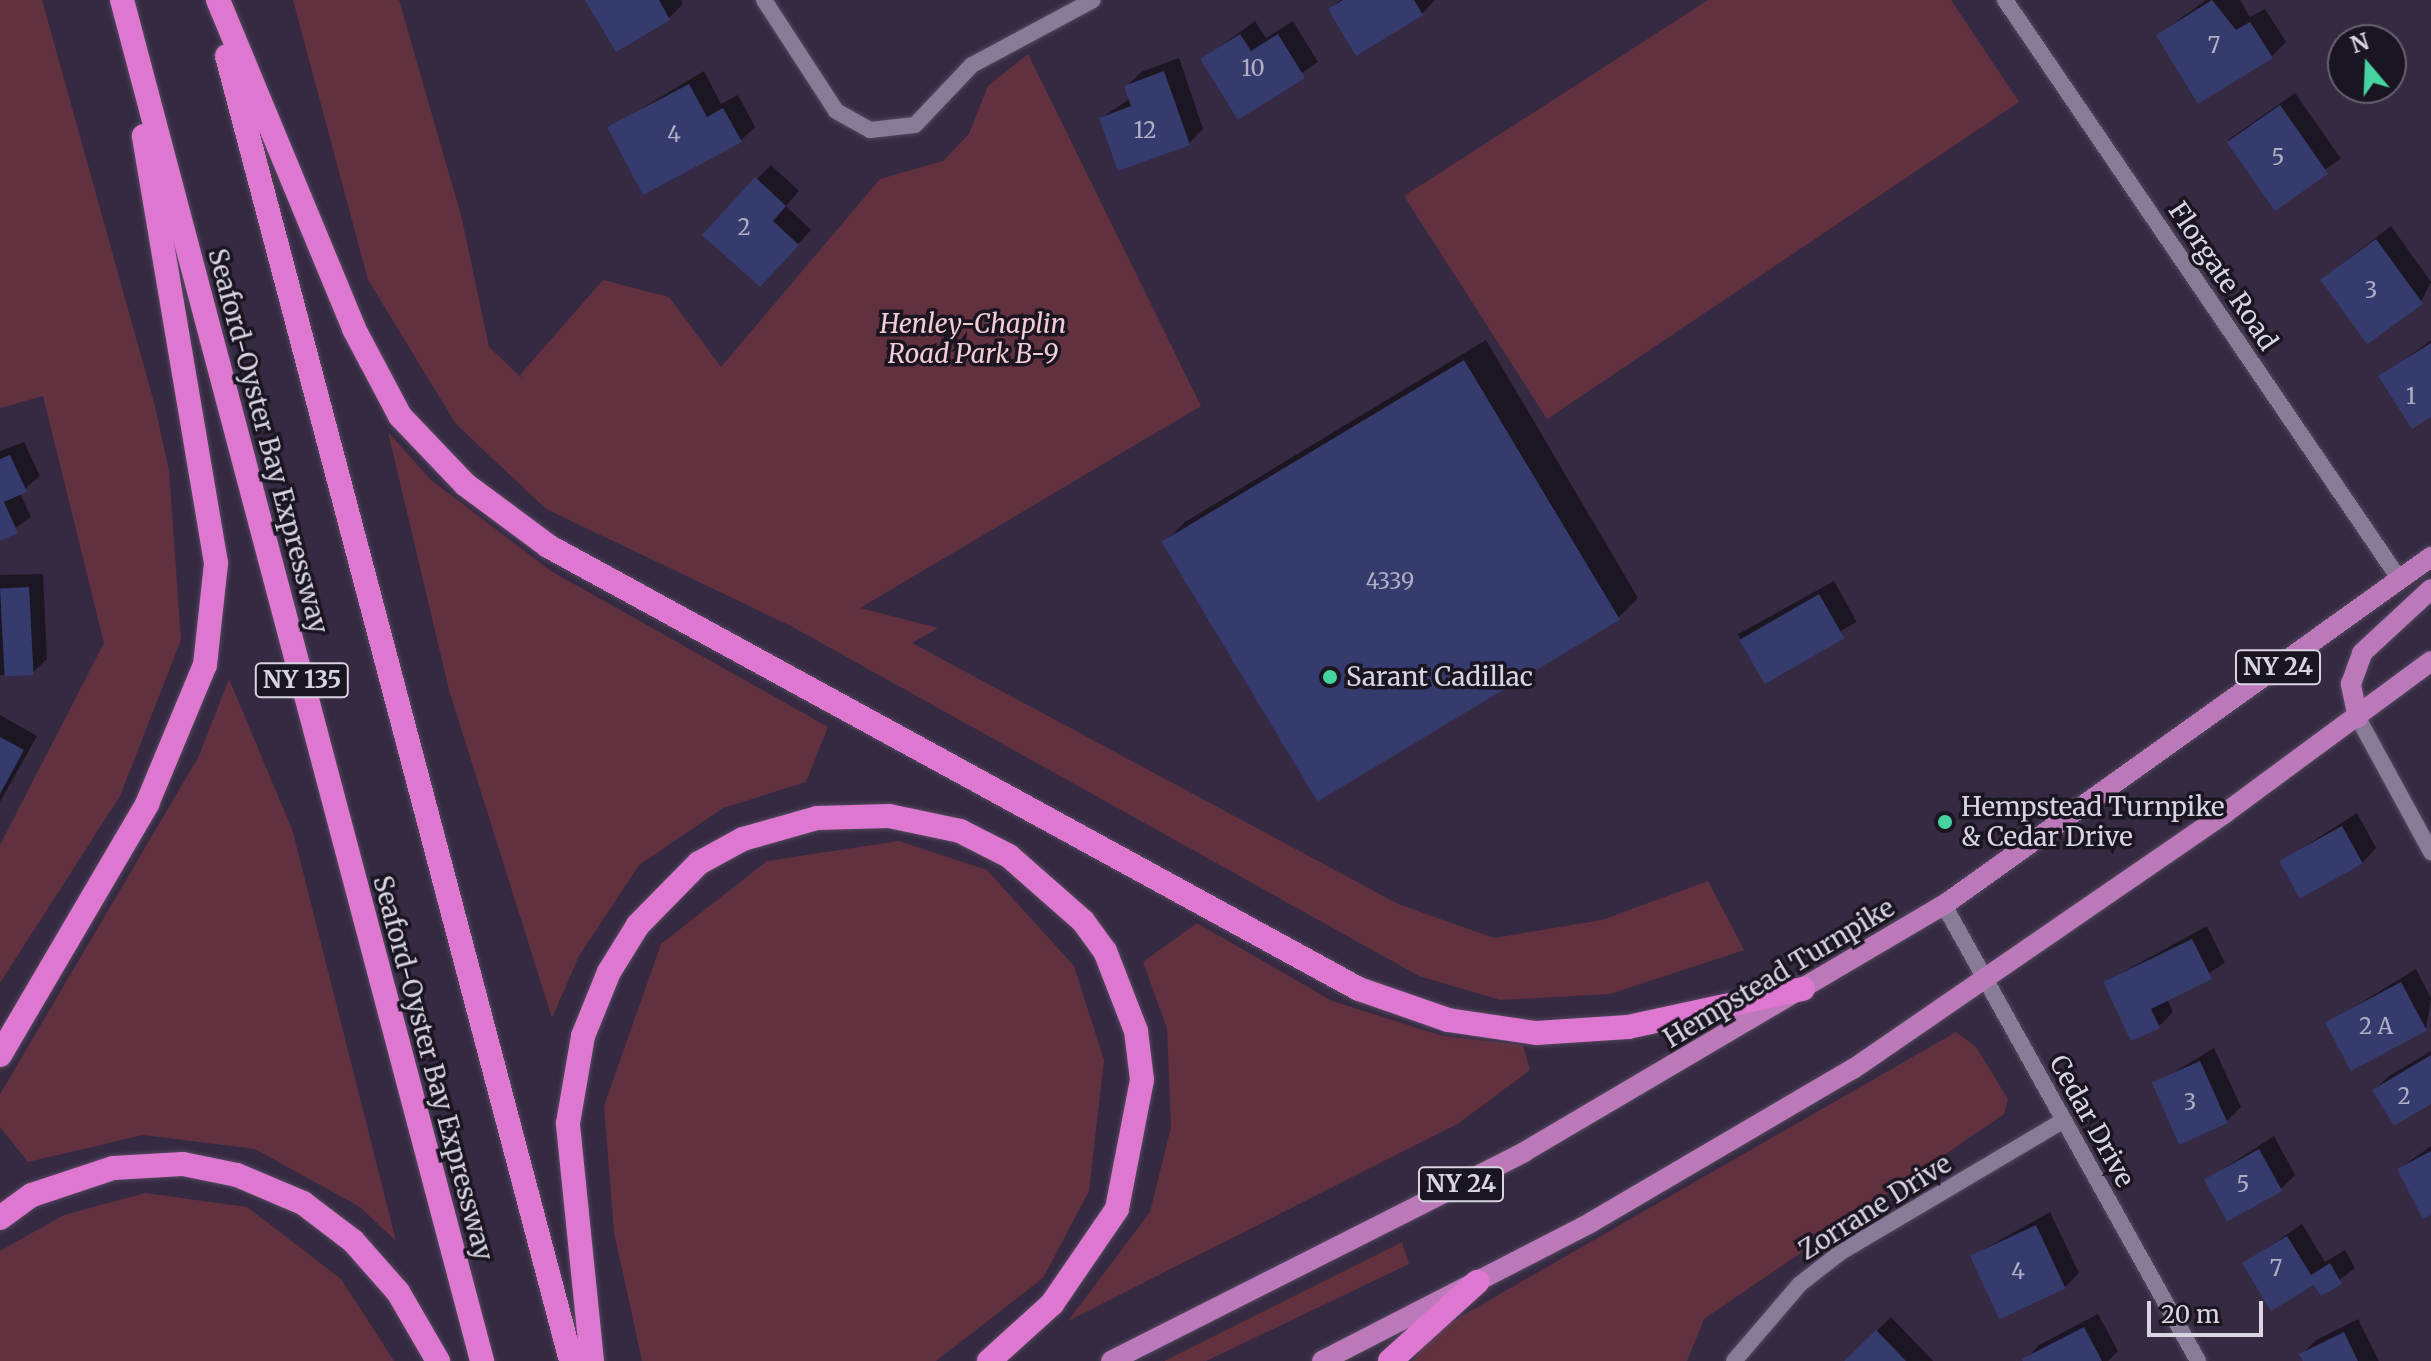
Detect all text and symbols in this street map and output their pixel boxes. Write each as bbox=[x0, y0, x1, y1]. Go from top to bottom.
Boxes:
north arrow bbox=[2327, 24, 2407, 104]
text: N bbox=[2347, 27, 2373, 59]
house number: 7 bbox=[2208, 33, 2220, 59]
house number: 10 bbox=[1241, 56, 1265, 82]
house number: 12 bbox=[1134, 118, 1156, 144]
house number: 4 bbox=[667, 122, 681, 148]
house number: 5 bbox=[2272, 145, 2284, 171]
street label: Florgate Road bbox=[2162, 196, 2284, 356]
house number: 2 bbox=[737, 215, 751, 241]
street label: Seaford-Oyster Bay Expressway bbox=[202, 245, 334, 637]
house number: 3 bbox=[2365, 278, 2377, 304]
park label: Henley-Chaplin Road Park B-9 bbox=[880, 308, 1066, 370]
house number: 1 bbox=[2406, 384, 2416, 410]
house number: 4339 bbox=[1366, 569, 1414, 595]
road number: NY 24 bbox=[2234, 647, 2322, 687]
road number: NY 135 bbox=[254, 660, 350, 700]
place label: Sarant Cadillac bbox=[1346, 661, 1533, 693]
marker: Sarant Cadillac bbox=[1321, 668, 1339, 686]
place label: Hempstead Turnpike & Cedar Drive bbox=[1961, 791, 2225, 852]
marker: Hempstead Turnpike & Cedar Drive bbox=[1936, 813, 1954, 831]
street label: Seaford-Oyster Bay Expressway bbox=[367, 872, 499, 1264]
street label: Hempstead Turnpike bbox=[1658, 892, 1900, 1054]
house number: 2 A bbox=[2359, 1014, 2393, 1040]
street label: Cedar Drive bbox=[2043, 1050, 2141, 1192]
house number: 2 bbox=[2397, 1084, 2411, 1110]
house number: 3 bbox=[2184, 1090, 2196, 1116]
street label: Zorrane Drive bbox=[1793, 1148, 1957, 1266]
road number: NY 24 bbox=[1417, 1164, 1505, 1204]
house number: 5 bbox=[2237, 1172, 2249, 1198]
house number: 7 bbox=[2270, 1256, 2282, 1282]
house number: 4 bbox=[2011, 1259, 2025, 1285]
scale bar bbox=[2151, 1285, 2267, 1335]
text: 20 m bbox=[2161, 1299, 2220, 1330]

